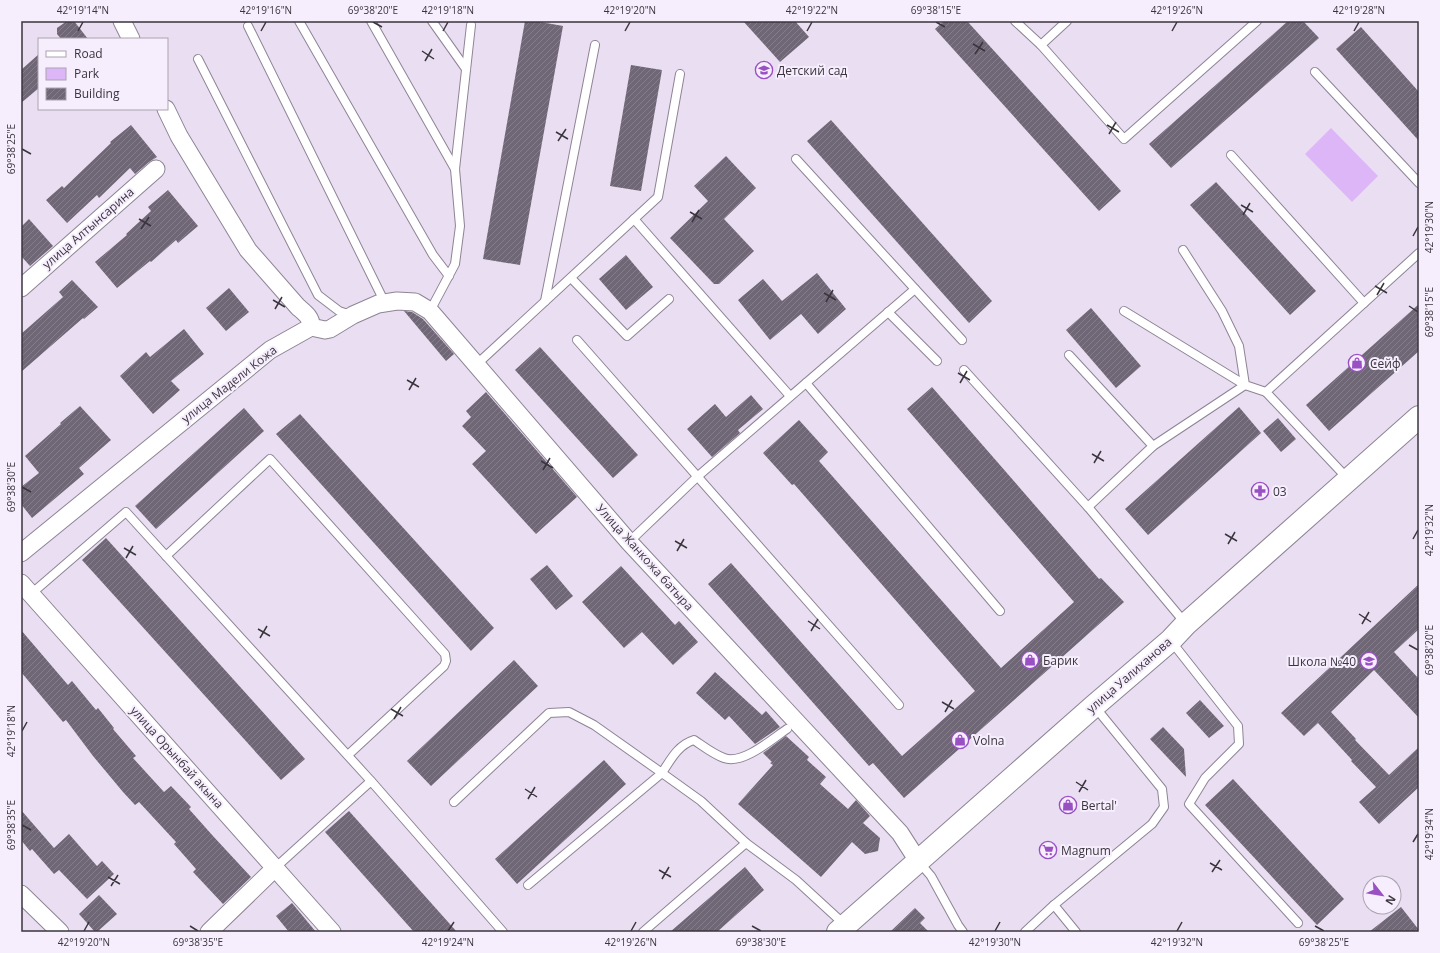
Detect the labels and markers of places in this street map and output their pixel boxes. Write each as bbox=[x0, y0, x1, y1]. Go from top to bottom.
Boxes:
school or university icon: Детский сад bbox=[754, 60, 774, 80]
place label: Детский сад bbox=[777, 62, 847, 79]
shop icon: Сейф bbox=[1347, 353, 1367, 373]
place label: Сейф bbox=[1370, 355, 1401, 372]
pharmacy icon: 03 bbox=[1250, 481, 1270, 501]
place label: 03 bbox=[1273, 483, 1287, 500]
shop icon: Барик bbox=[1020, 650, 1040, 670]
school or university icon: Школа №40 bbox=[1359, 651, 1379, 671]
place label: Барик bbox=[1043, 652, 1079, 669]
place label: Школа №40 bbox=[1288, 653, 1356, 670]
shop icon: Volna bbox=[950, 730, 970, 750]
place label: Volna bbox=[973, 732, 1004, 749]
shop icon: Bertal' bbox=[1058, 795, 1078, 815]
place label: Bertal' bbox=[1081, 797, 1117, 814]
supermarket icon: Magnum bbox=[1038, 840, 1058, 860]
place label: Magnum bbox=[1061, 842, 1111, 859]

